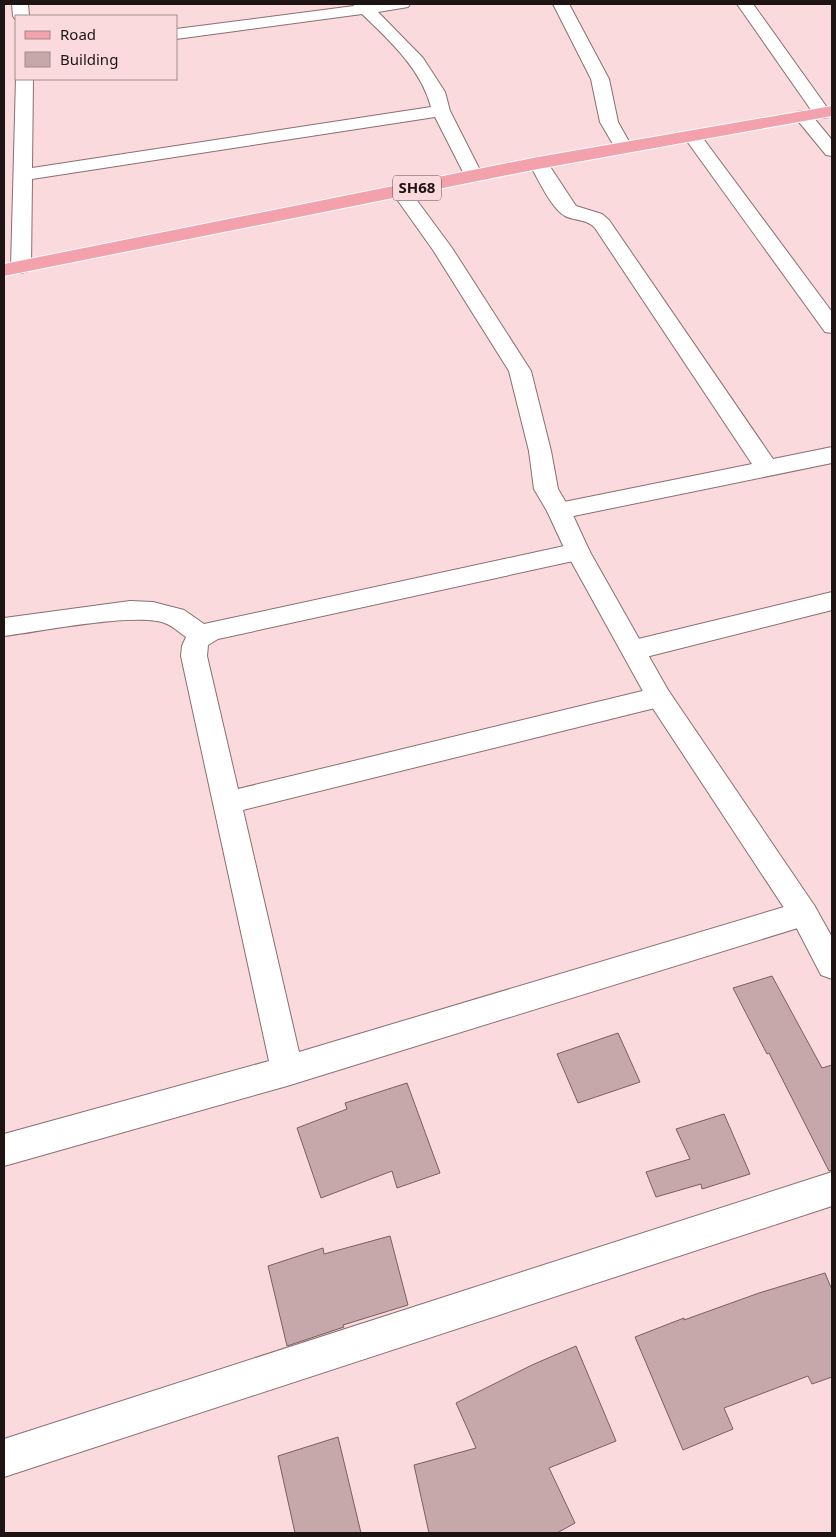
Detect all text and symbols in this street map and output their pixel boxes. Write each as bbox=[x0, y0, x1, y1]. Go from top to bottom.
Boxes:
legend bbox=[15, 15, 178, 80]
text: Road bbox=[60, 24, 96, 44]
text: Building bbox=[60, 49, 118, 69]
road number: SH68 bbox=[393, 176, 441, 200]

